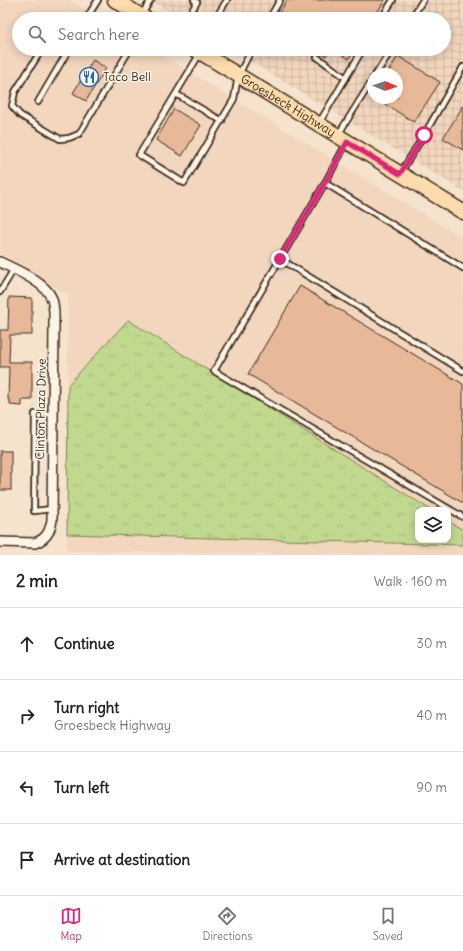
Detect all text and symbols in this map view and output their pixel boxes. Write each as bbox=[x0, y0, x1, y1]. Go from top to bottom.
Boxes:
search box bbox=[12, 12, 451, 56]
icon: search bbox=[26, 23, 48, 45]
text: Search here bbox=[58, 25, 139, 44]
restaurant icon: Taco Bell bbox=[78, 66, 100, 88]
north arrow bbox=[367, 68, 403, 104]
place label: Taco Bell bbox=[103, 69, 151, 84]
street label: Groesbeck Highway bbox=[238, 71, 339, 140]
route start bbox=[415, 126, 433, 144]
route end bbox=[271, 250, 289, 268]
street label: Clinton Plaza Drive bbox=[32, 358, 49, 460]
map controls bbox=[415, 507, 451, 543]
button: layers bbox=[415, 507, 451, 543]
text: 2 min bbox=[16, 570, 58, 592]
text: Walk · 160 m bbox=[374, 573, 447, 590]
icon: ahead bbox=[16, 633, 38, 655]
text: Continue bbox=[54, 634, 115, 653]
text: 30 m bbox=[417, 635, 447, 652]
text: Turn right bbox=[54, 698, 119, 717]
icon: right bbox=[16, 705, 38, 727]
text: 40 m bbox=[416, 707, 447, 724]
text: Groesbeck Highway bbox=[54, 717, 171, 734]
icon: left bbox=[16, 777, 38, 799]
text: Turn left bbox=[54, 778, 109, 797]
text: 90 m bbox=[416, 779, 447, 796]
icon: arrive bbox=[16, 849, 38, 871]
text: Arrive at destination bbox=[54, 850, 190, 869]
tab: Map bbox=[60, 905, 82, 943]
tab: Directions bbox=[203, 905, 252, 943]
tab: Saved bbox=[373, 905, 403, 943]

